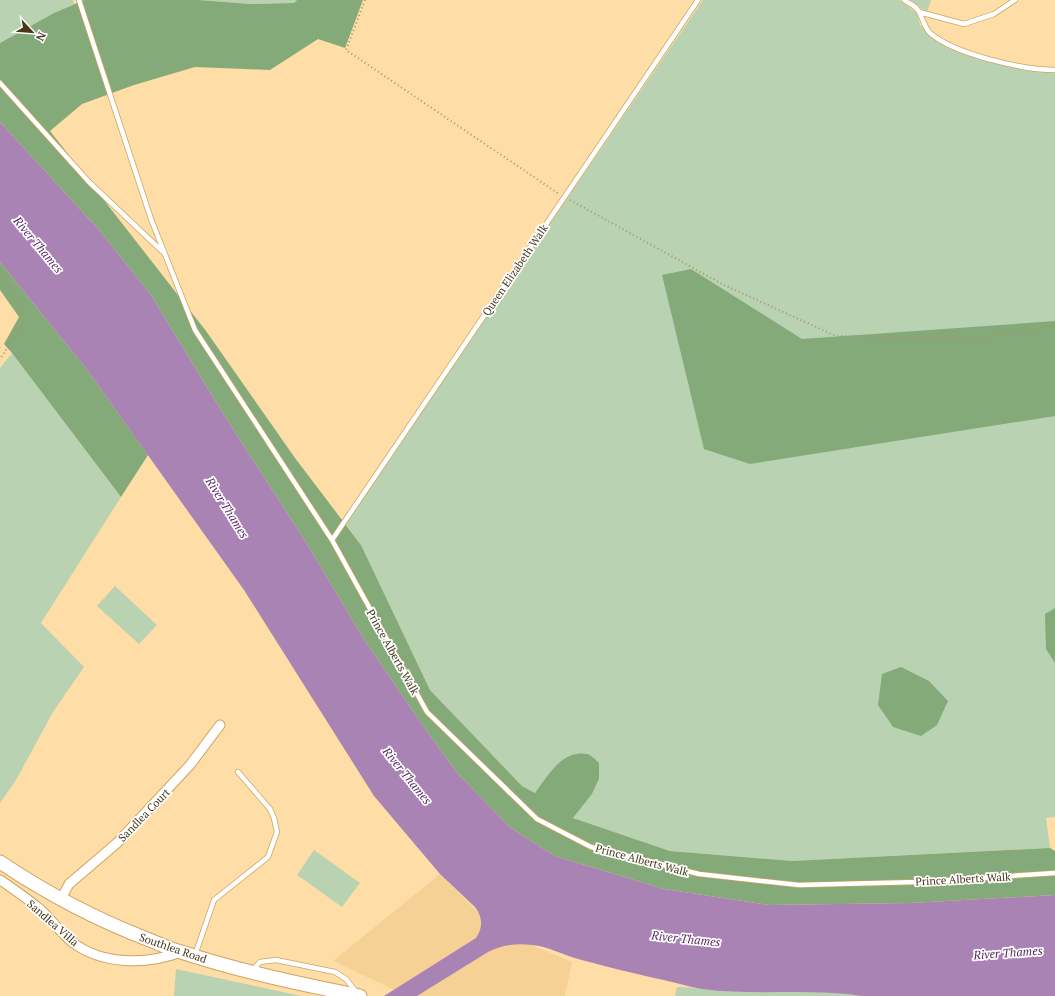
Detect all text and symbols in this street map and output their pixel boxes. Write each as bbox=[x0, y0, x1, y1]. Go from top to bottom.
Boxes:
north arrow bbox=[12, 12, 52, 52]
text: N bbox=[33, 30, 49, 44]
water label: River Thames bbox=[10, 213, 66, 276]
street label: Queen Elizabeth Walk bbox=[479, 221, 551, 318]
water label: River Thames bbox=[202, 473, 252, 541]
street label: Prince Alberts Walk bbox=[364, 607, 422, 698]
water label: River Thames bbox=[379, 743, 435, 807]
street label: Sandlea Court bbox=[115, 785, 173, 845]
street label: Prince Alberts Walk bbox=[594, 841, 690, 879]
street label: Prince Alberts Walk bbox=[915, 869, 1011, 888]
street label: Sandlea Villa bbox=[24, 897, 82, 950]
water label: River Thames bbox=[650, 927, 721, 950]
street label: Southlea Road bbox=[137, 930, 209, 966]
water label: River Thames bbox=[972, 943, 1043, 962]

